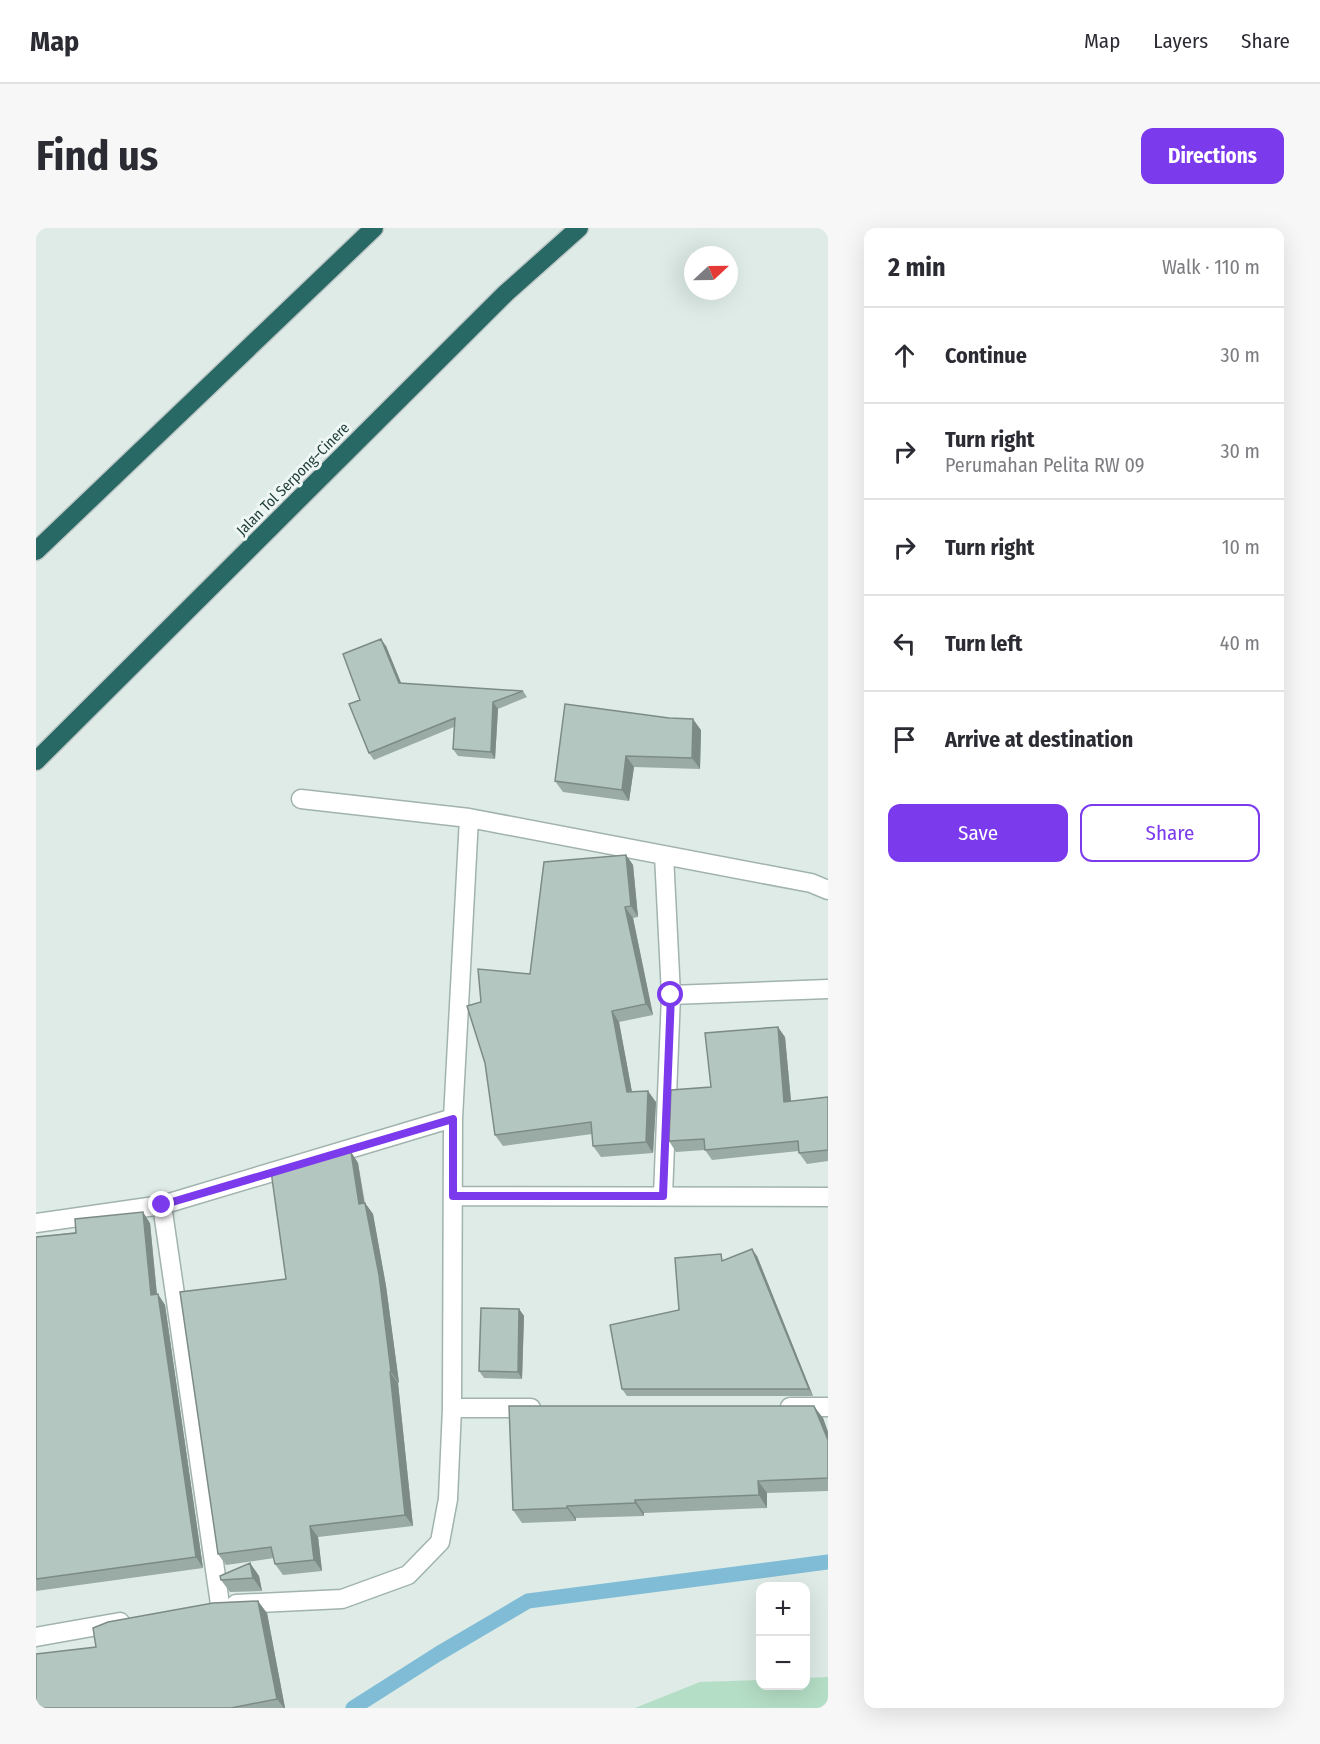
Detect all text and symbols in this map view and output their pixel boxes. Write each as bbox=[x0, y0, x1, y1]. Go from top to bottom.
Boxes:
text: Map bbox=[30, 25, 79, 58]
text: Map bbox=[1084, 28, 1120, 54]
text: Layers bbox=[1153, 28, 1208, 54]
text: Share bbox=[1241, 28, 1290, 54]
button: Directions bbox=[1141, 128, 1284, 184]
text: Find us bbox=[36, 131, 158, 181]
north arrow bbox=[684, 246, 738, 300]
text: 2 min bbox=[888, 252, 946, 283]
text: Walk · 110 m bbox=[1162, 255, 1260, 279]
icon: ahead bbox=[888, 339, 921, 372]
text: Continue bbox=[945, 342, 1027, 369]
text: 30 m bbox=[1220, 343, 1260, 367]
street label: Jalan Tol Serpong–Cinere bbox=[233, 419, 353, 539]
text: Turn right bbox=[945, 426, 1034, 453]
icon: right bbox=[888, 435, 921, 468]
text: 30 m bbox=[1220, 439, 1260, 463]
text: Perumahan Pelita RW 09 bbox=[945, 453, 1144, 477]
icon: right bbox=[888, 531, 921, 564]
text: Turn right bbox=[945, 534, 1034, 561]
text: 10 m bbox=[1222, 535, 1260, 559]
icon: left bbox=[888, 627, 921, 660]
text: Turn left bbox=[945, 630, 1023, 657]
text: 40 m bbox=[1220, 631, 1260, 655]
icon: arrive bbox=[888, 723, 921, 756]
text: Arrive at destination bbox=[945, 726, 1133, 753]
button: Save bbox=[888, 804, 1068, 862]
button: Share bbox=[1080, 804, 1260, 862]
route start bbox=[657, 981, 683, 1007]
route end bbox=[148, 1191, 174, 1217]
map controls bbox=[756, 1582, 810, 1690]
button: + bbox=[756, 1582, 810, 1636]
button: − bbox=[756, 1636, 810, 1690]

